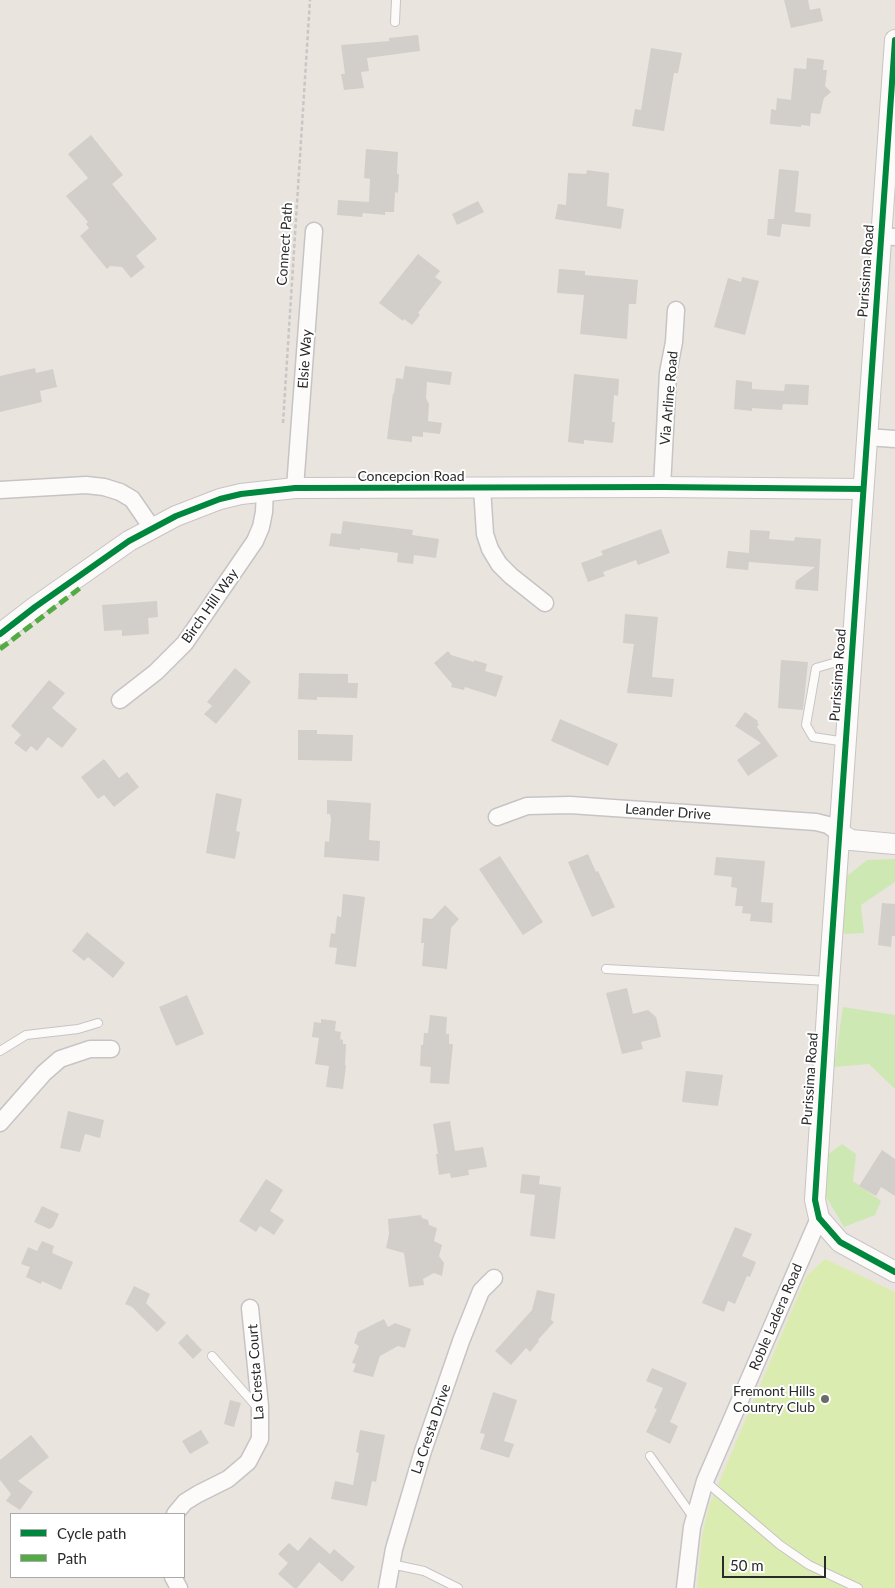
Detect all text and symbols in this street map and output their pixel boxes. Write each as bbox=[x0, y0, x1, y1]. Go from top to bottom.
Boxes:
street label: Connect Path bbox=[274, 202, 296, 286]
street label: Purissima Road bbox=[854, 224, 878, 318]
street label: Elsie Way bbox=[295, 329, 315, 389]
street label: Via Arline Road bbox=[657, 350, 681, 446]
street label: Concepcion Road bbox=[357, 468, 465, 484]
street label: Birch Hill Way bbox=[178, 566, 242, 646]
street label: Purissima Road bbox=[826, 628, 850, 722]
street label: Leander Drive bbox=[624, 801, 712, 823]
street label: Purissima Road bbox=[798, 1032, 822, 1126]
street label: Roble Ladera Road bbox=[746, 1261, 806, 1373]
street label: La Cresta Court bbox=[244, 1324, 268, 1420]
street label: La Cresta Drive bbox=[408, 1382, 454, 1476]
place label: Fremont Hills Country Club bbox=[733, 1383, 815, 1415]
marker: Fremont Hills Country Club bbox=[819, 1393, 831, 1405]
legend bbox=[10, 1513, 185, 1578]
text: Cycle path bbox=[57, 1524, 126, 1542]
scale bar bbox=[725, 1546, 829, 1578]
text: Path bbox=[57, 1549, 87, 1567]
text: 50 m bbox=[730, 1556, 764, 1574]

